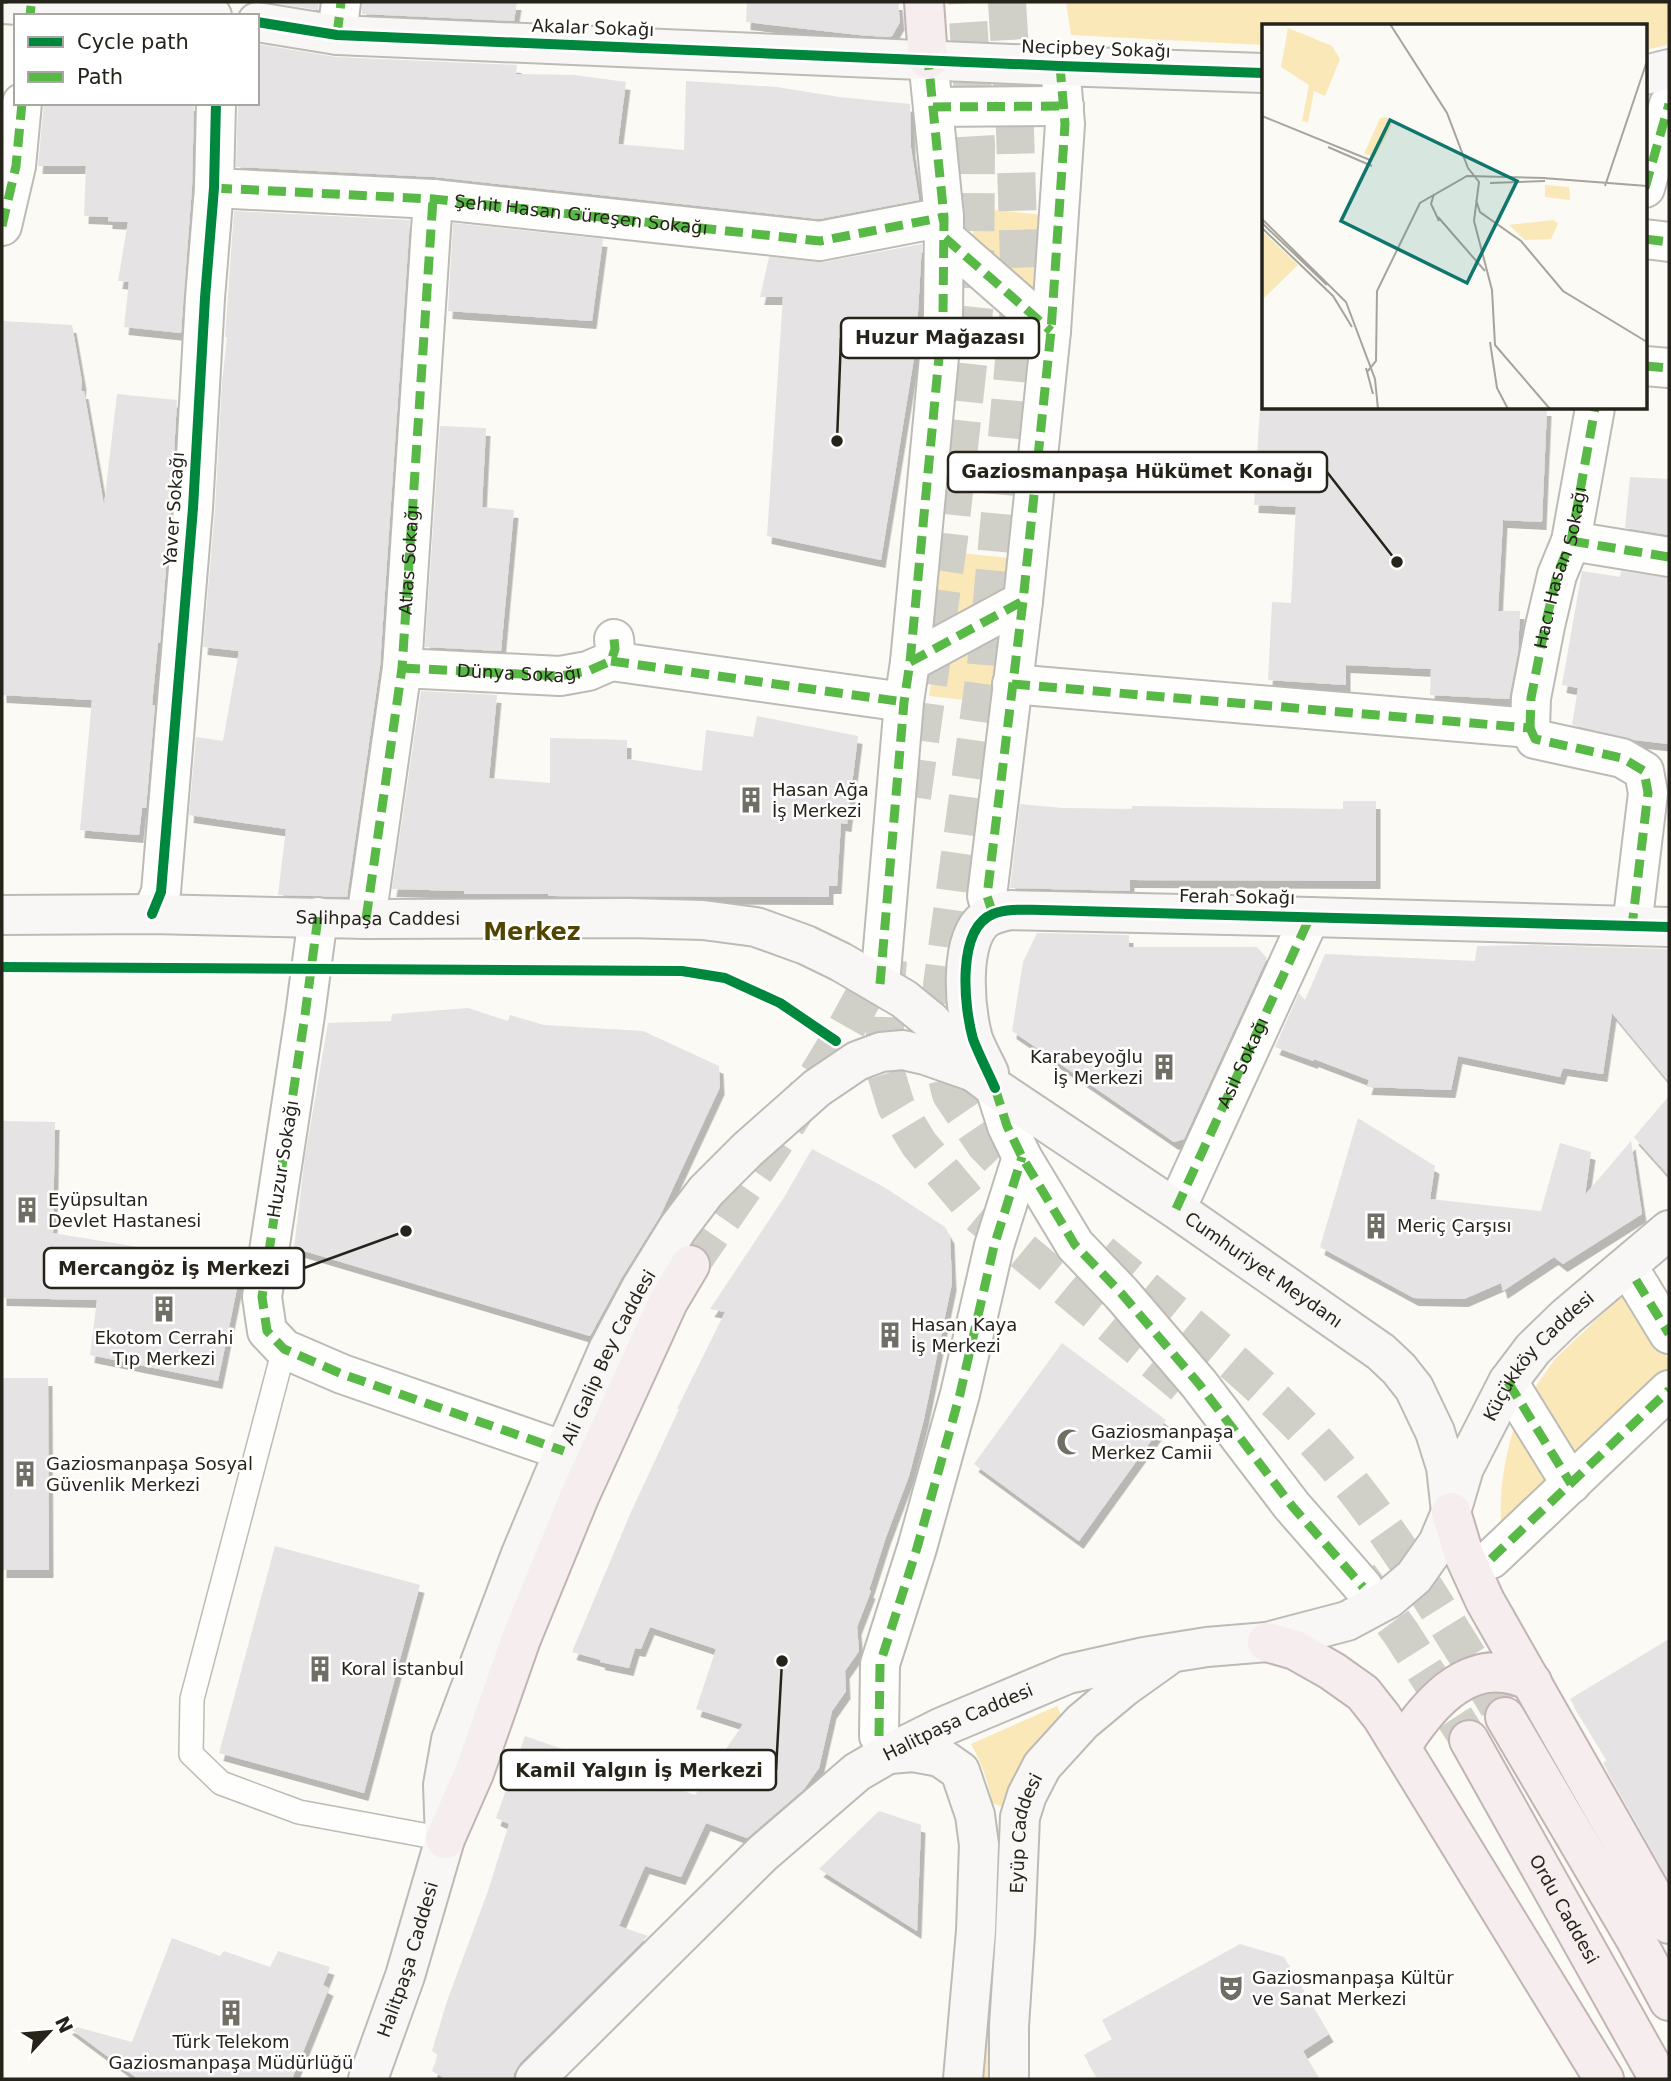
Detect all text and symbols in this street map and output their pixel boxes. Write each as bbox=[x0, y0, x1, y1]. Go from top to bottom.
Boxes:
legend bbox=[14, 14, 259, 105]
street label: Akalar Sokağı bbox=[531, 15, 655, 40]
inset map bbox=[1262, 24, 1646, 410]
text: Cycle path bbox=[77, 30, 189, 54]
street label: Necipbey Sokağı bbox=[1021, 35, 1171, 62]
text: Path bbox=[77, 65, 123, 89]
street label: Şehit Hasan Güreşen Sokağı bbox=[453, 190, 709, 239]
callout: Huzur Mağazası bbox=[841, 318, 1039, 358]
text: Huzur Mağazası bbox=[855, 326, 1025, 348]
street label: Yaver Sokağı bbox=[159, 451, 188, 568]
callout: Gaziosmanpaşa Hükümet Konağı bbox=[948, 452, 1327, 492]
text: Gaziosmanpaşa Hükümet Konağı bbox=[961, 460, 1313, 482]
street label: Hacı Hasan Sokağı bbox=[1530, 485, 1591, 651]
street label: Atlas Sokağı bbox=[395, 504, 423, 615]
street label: Dünya Sokağı bbox=[456, 660, 582, 686]
place label: Hasan Ağa İş Merkezi bbox=[772, 779, 869, 821]
building icon: Hasan Ağa İş Merkezi bbox=[736, 785, 766, 815]
street label: Ferah Sokağı bbox=[1179, 885, 1295, 908]
street label: Salihpaşa Caddesi bbox=[295, 906, 460, 929]
district label: Merkez bbox=[483, 918, 581, 946]
street label: Asil Sokağı bbox=[1213, 1014, 1273, 1111]
place label: Karabeyoğlu İş Merkezi bbox=[1030, 1046, 1143, 1088]
building icon: Karabeyoğlu İş Merkezi bbox=[1149, 1052, 1179, 1082]
street label: Huzur Sokağı bbox=[263, 1099, 302, 1219]
place label: Eyüpsultan Devlet Hastanesi bbox=[48, 1189, 201, 1231]
building icon: Eyüpsultan Devlet Hastanesi bbox=[12, 1195, 42, 1225]
street label: Cumhuriyet Meydanı bbox=[1181, 1207, 1347, 1332]
building icon: Meriç Çarşısı bbox=[1361, 1211, 1391, 1241]
place label: Meriç Çarşısı bbox=[1397, 1215, 1511, 1236]
callout: Mercangöz İş Merkezi bbox=[44, 1248, 304, 1288]
text: Mercangöz İş Merkezi bbox=[58, 1256, 290, 1279]
street label: Ali Galip Bey Caddesi bbox=[557, 1266, 660, 1448]
street label: Küçükköy Caddesi bbox=[1479, 1287, 1598, 1424]
building icon: Ekotom Cerrahi Tıp Merkezi bbox=[149, 1294, 179, 1324]
place label: Hasan Kaya İş Merkezi bbox=[911, 1314, 1017, 1356]
building icon: Hasan Kaya İş Merkezi bbox=[875, 1320, 905, 1350]
place label: Ekotom Cerrahi Tıp Merkezi bbox=[94, 1327, 234, 1369]
place label: Gaziosmanpaşa Merkez Camii bbox=[1091, 1421, 1234, 1463]
mosque icon: Gaziosmanpaşa Merkez Camii bbox=[1055, 1427, 1085, 1457]
place label: Gaziosmanpaşa Sosyal Güvenlik Merkezi bbox=[46, 1453, 253, 1495]
building icon: Gaziosmanpaşa Sosyal Güvenlik Merkezi bbox=[10, 1459, 40, 1489]
building icon: Koral İstanbul bbox=[305, 1654, 335, 1684]
place label: Koral İstanbul bbox=[341, 1658, 464, 1679]
street label: Halitpaşa Caddesi bbox=[879, 1679, 1036, 1765]
callout: Kamil Yalgın İş Merkezi bbox=[501, 1750, 776, 1790]
text: Kamil Yalgın İş Merkezi bbox=[515, 1758, 763, 1781]
street label: Eyüp Caddesi bbox=[1006, 1770, 1046, 1894]
street label: Ordu Caddesi bbox=[1525, 1851, 1603, 1967]
street label: Halitpaşa Caddesi bbox=[373, 1879, 442, 2040]
place label: Gaziosmanpaşa Kültür ve Sanat Merkezi bbox=[1252, 1967, 1454, 2009]
theatre icon: Gaziosmanpaşa Kültür ve Sanat Merkezi bbox=[1216, 1973, 1246, 2003]
north arrow bbox=[14, 1997, 84, 2067]
building icon: Türk Telekom Gaziosmanpaşa Müdürlüğü bbox=[216, 1998, 246, 2028]
text: N bbox=[51, 2013, 78, 2037]
place label: Türk Telekom Gaziosmanpaşa Müdürlüğü bbox=[109, 2031, 353, 2073]

